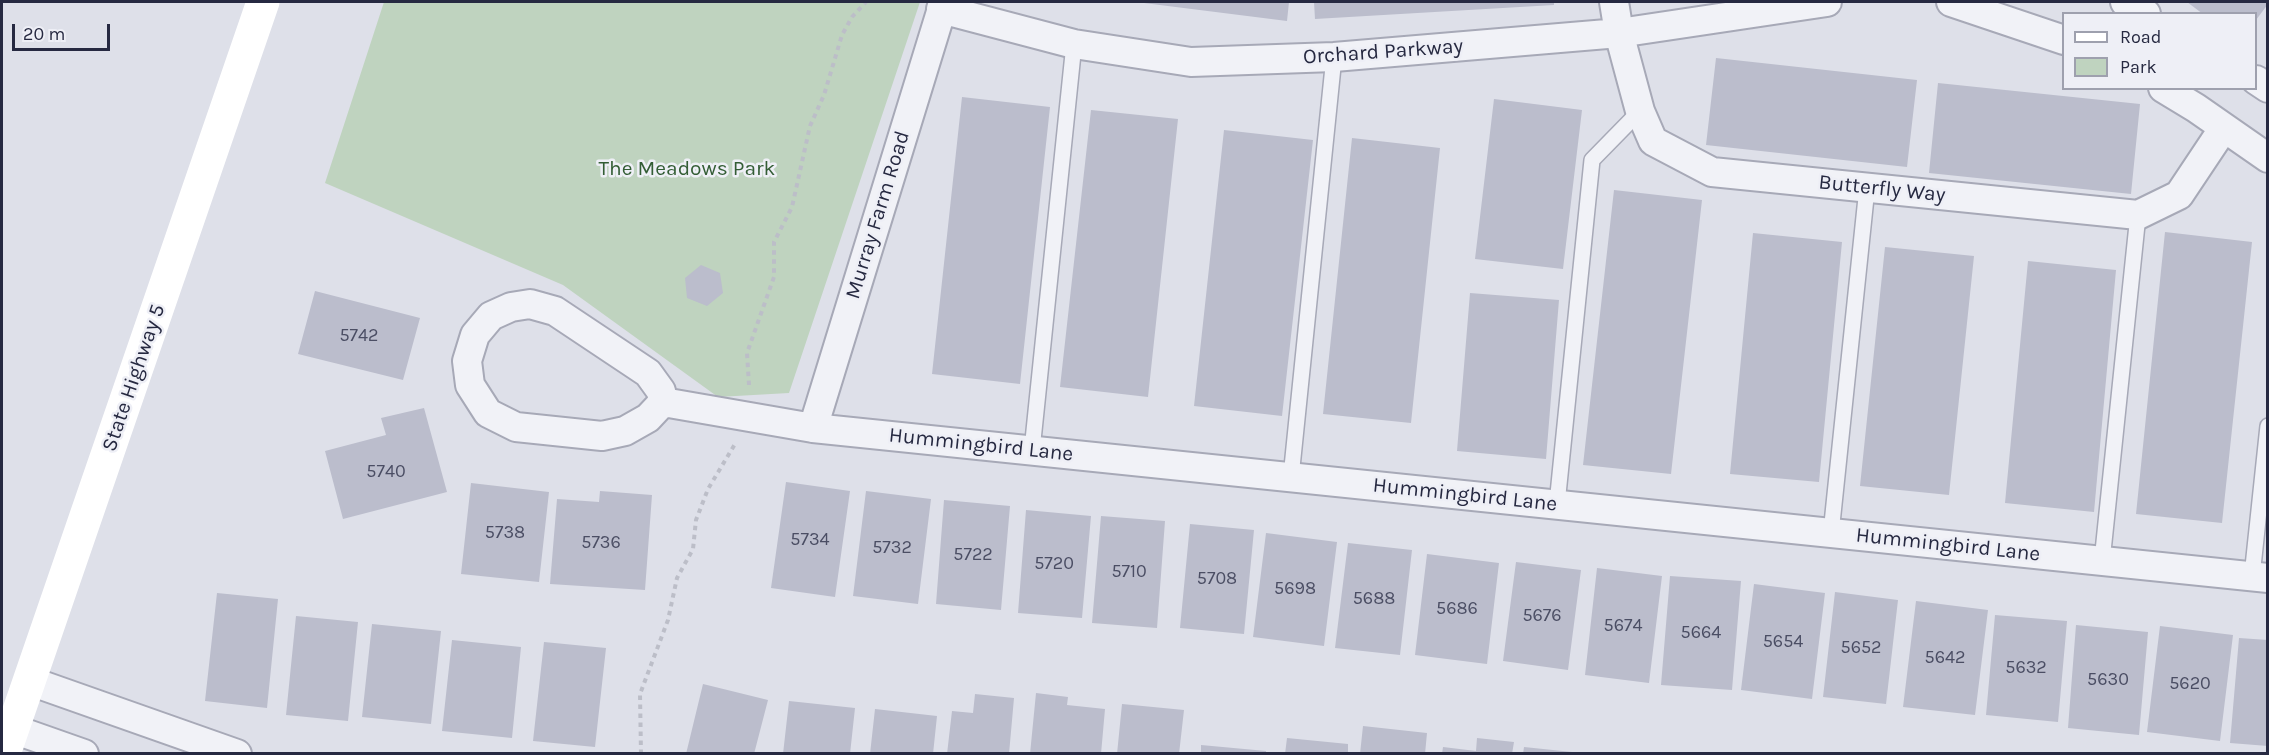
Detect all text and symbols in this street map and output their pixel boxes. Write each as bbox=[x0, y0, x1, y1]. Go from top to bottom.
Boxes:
scale bar bbox=[15, 12, 112, 50]
legend bbox=[2062, 12, 2257, 90]
text: 20 m bbox=[23, 23, 65, 45]
text: Road bbox=[2120, 26, 2161, 48]
street label: Orchard Parkway bbox=[1302, 34, 1464, 70]
text: Park bbox=[2120, 56, 2157, 78]
street label: Murray Farm Road bbox=[840, 128, 916, 302]
park label: The Meadows Park bbox=[599, 156, 775, 182]
street label: Butterfly Way bbox=[1817, 170, 1947, 208]
street label: State Highway 5 bbox=[97, 301, 171, 455]
house number: 5742 bbox=[339, 325, 379, 347]
street label: Hummingbird Lane bbox=[887, 423, 1075, 467]
house number: 5740 bbox=[366, 461, 406, 483]
street label: Hummingbird Lane bbox=[1371, 473, 1559, 517]
house number: 5738 bbox=[485, 522, 525, 544]
street label: Hummingbird Lane bbox=[1854, 523, 2042, 567]
house number: 5734 bbox=[790, 529, 830, 551]
house number: 5736 bbox=[581, 532, 621, 554]
house number: 5732 bbox=[872, 537, 912, 559]
house number: 5722 bbox=[953, 544, 993, 566]
house number: 5720 bbox=[1034, 553, 1074, 575]
house number: 5710 bbox=[1111, 561, 1147, 583]
house number: 5708 bbox=[1197, 568, 1237, 590]
house number: 5698 bbox=[1274, 578, 1316, 600]
house number: 5688 bbox=[1353, 588, 1395, 610]
house number: 5686 bbox=[1436, 598, 1478, 620]
house number: 5676 bbox=[1522, 605, 1562, 627]
house number: 5674 bbox=[1604, 615, 1642, 637]
house number: 5664 bbox=[1681, 622, 1721, 644]
house number: 5654 bbox=[1763, 631, 1803, 653]
house number: 5652 bbox=[1840, 637, 1882, 659]
house number: 5642 bbox=[1925, 647, 1965, 669]
house number: 5632 bbox=[2005, 657, 2047, 679]
house number: 5630 bbox=[2087, 669, 2129, 691]
house number: 5620 bbox=[2169, 673, 2211, 695]

